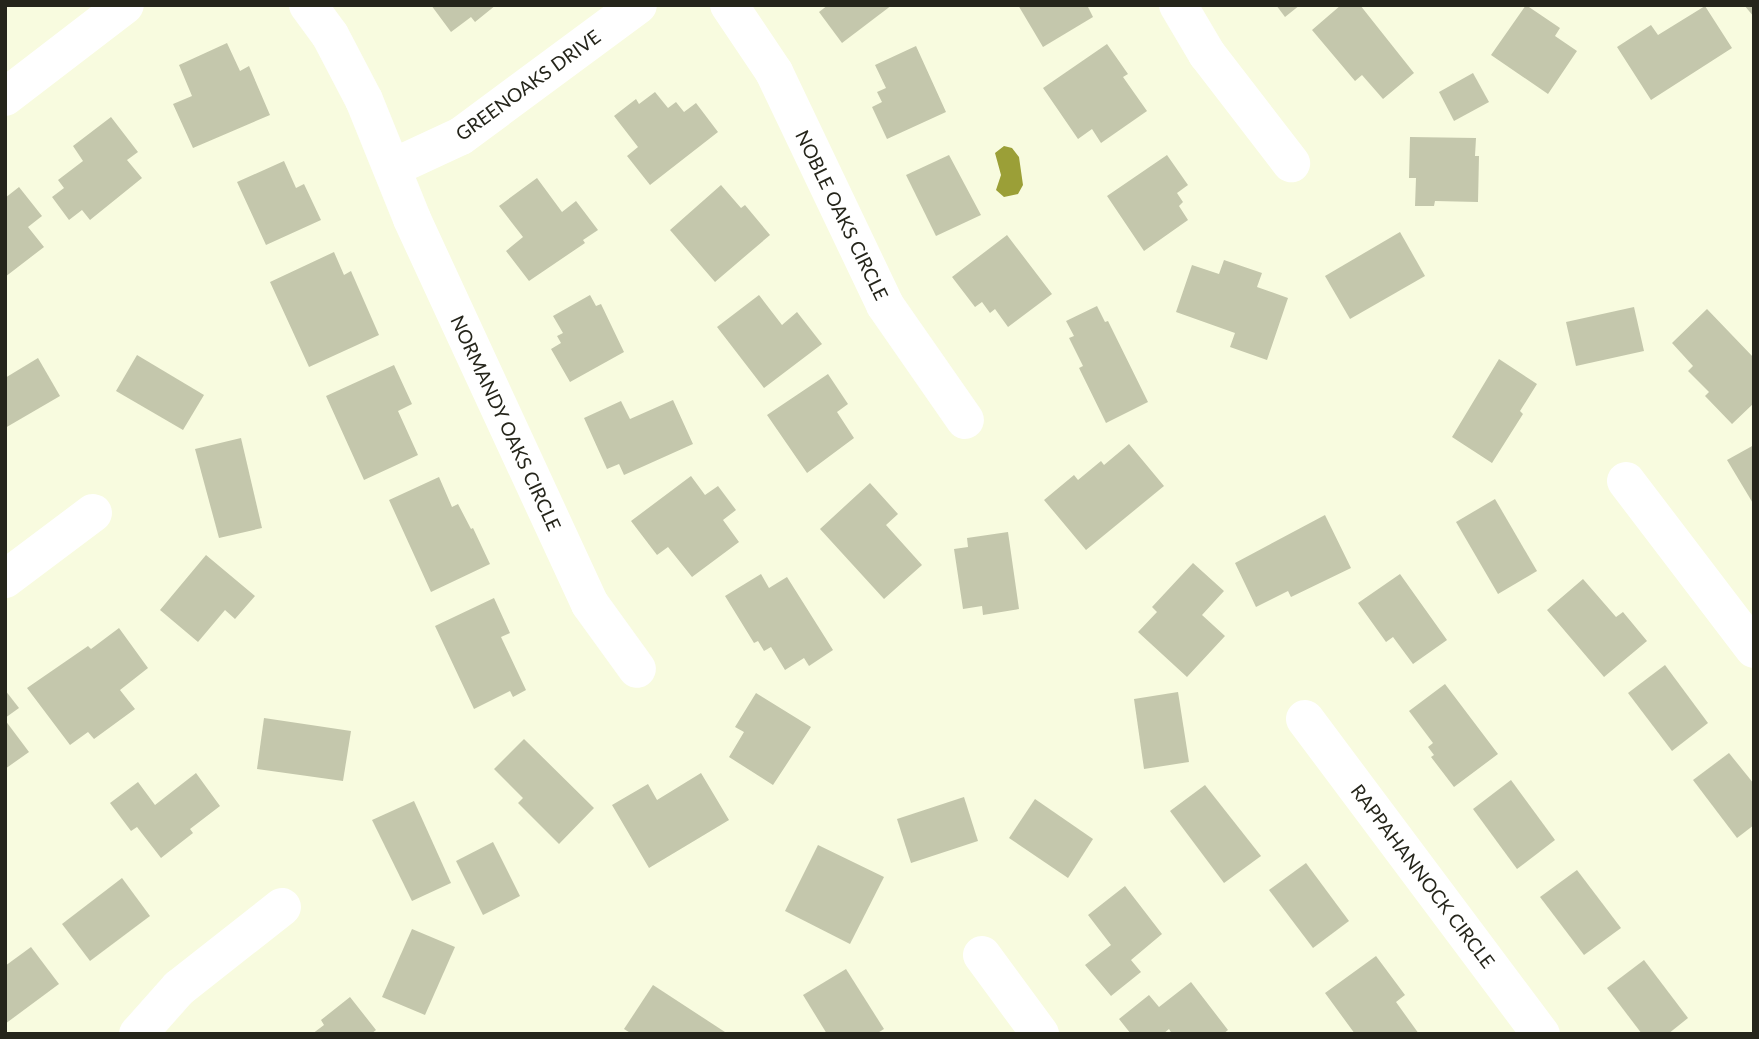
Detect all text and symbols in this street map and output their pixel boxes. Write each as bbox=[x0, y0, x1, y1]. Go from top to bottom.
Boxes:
street label: GREENOAKS DRIVE bbox=[451, 25, 605, 145]
street label: NOBLE OAKS CIRCLE bbox=[791, 126, 893, 304]
street label: NORMANDY OAKS CIRCLE bbox=[446, 311, 566, 535]
street label: RAPPAHANNOCK CIRCLE bbox=[1346, 780, 1500, 972]

